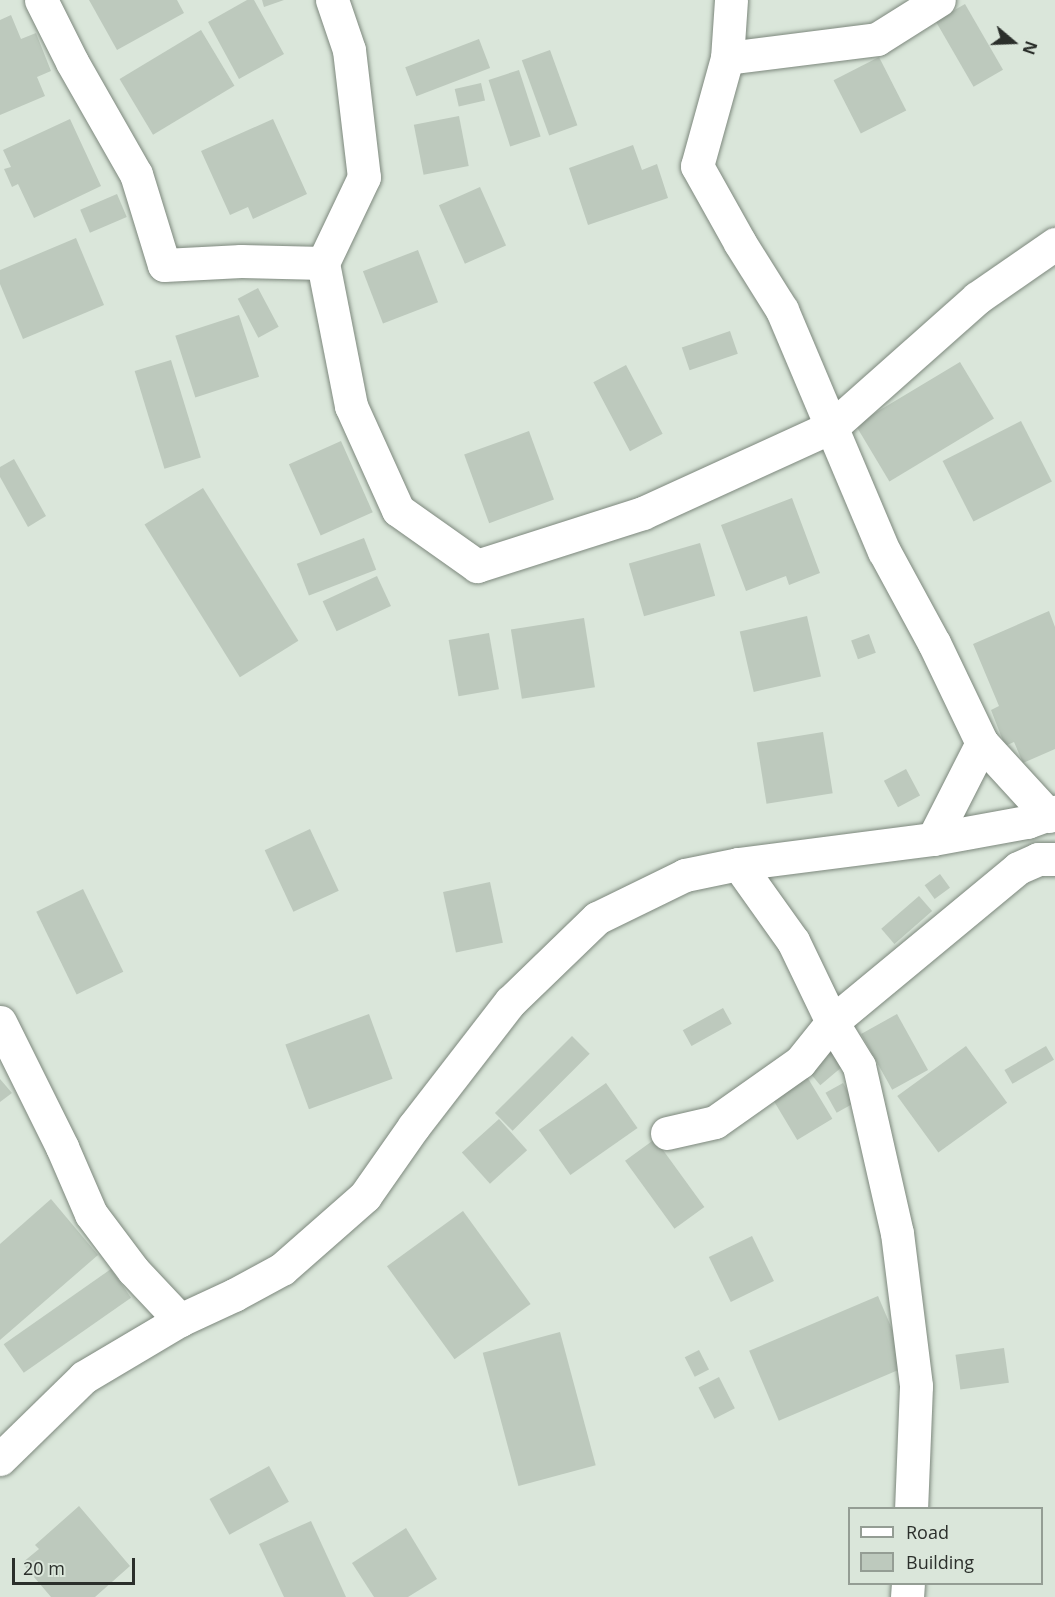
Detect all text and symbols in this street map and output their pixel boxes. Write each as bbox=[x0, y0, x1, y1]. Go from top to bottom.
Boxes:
north arrow bbox=[983, 12, 1043, 72]
text: N bbox=[1018, 38, 1043, 58]
legend bbox=[848, 1507, 1043, 1585]
text: Road bbox=[906, 1520, 949, 1544]
scale bar bbox=[15, 1546, 138, 1584]
text: Building bbox=[906, 1550, 974, 1574]
text: 20 m bbox=[23, 1556, 65, 1580]

